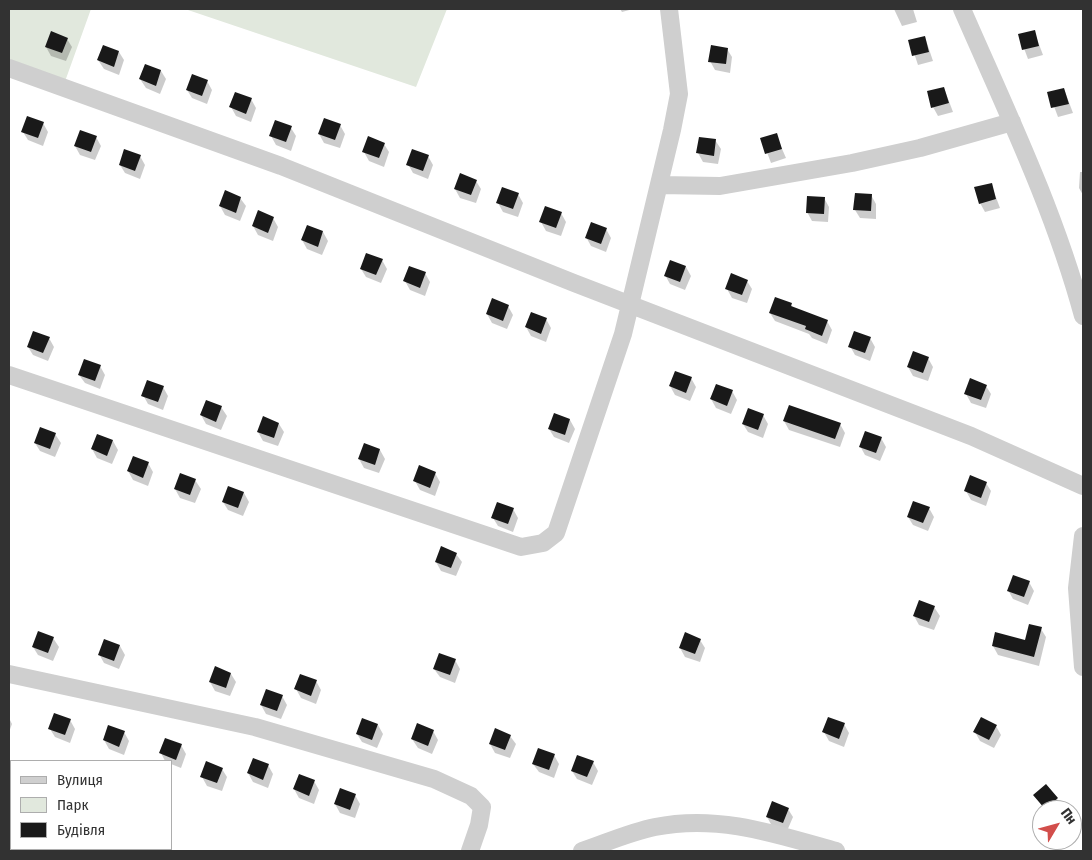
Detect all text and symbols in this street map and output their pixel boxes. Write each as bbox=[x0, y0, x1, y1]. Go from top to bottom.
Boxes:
legend bbox=[10, 760, 172, 850]
text: Вулиця bbox=[57, 771, 103, 789]
text: Парк bbox=[57, 796, 88, 814]
north arrow bbox=[1032, 800, 1082, 850]
text: Пн bbox=[1057, 805, 1080, 828]
text: Будівля bbox=[57, 821, 105, 839]

